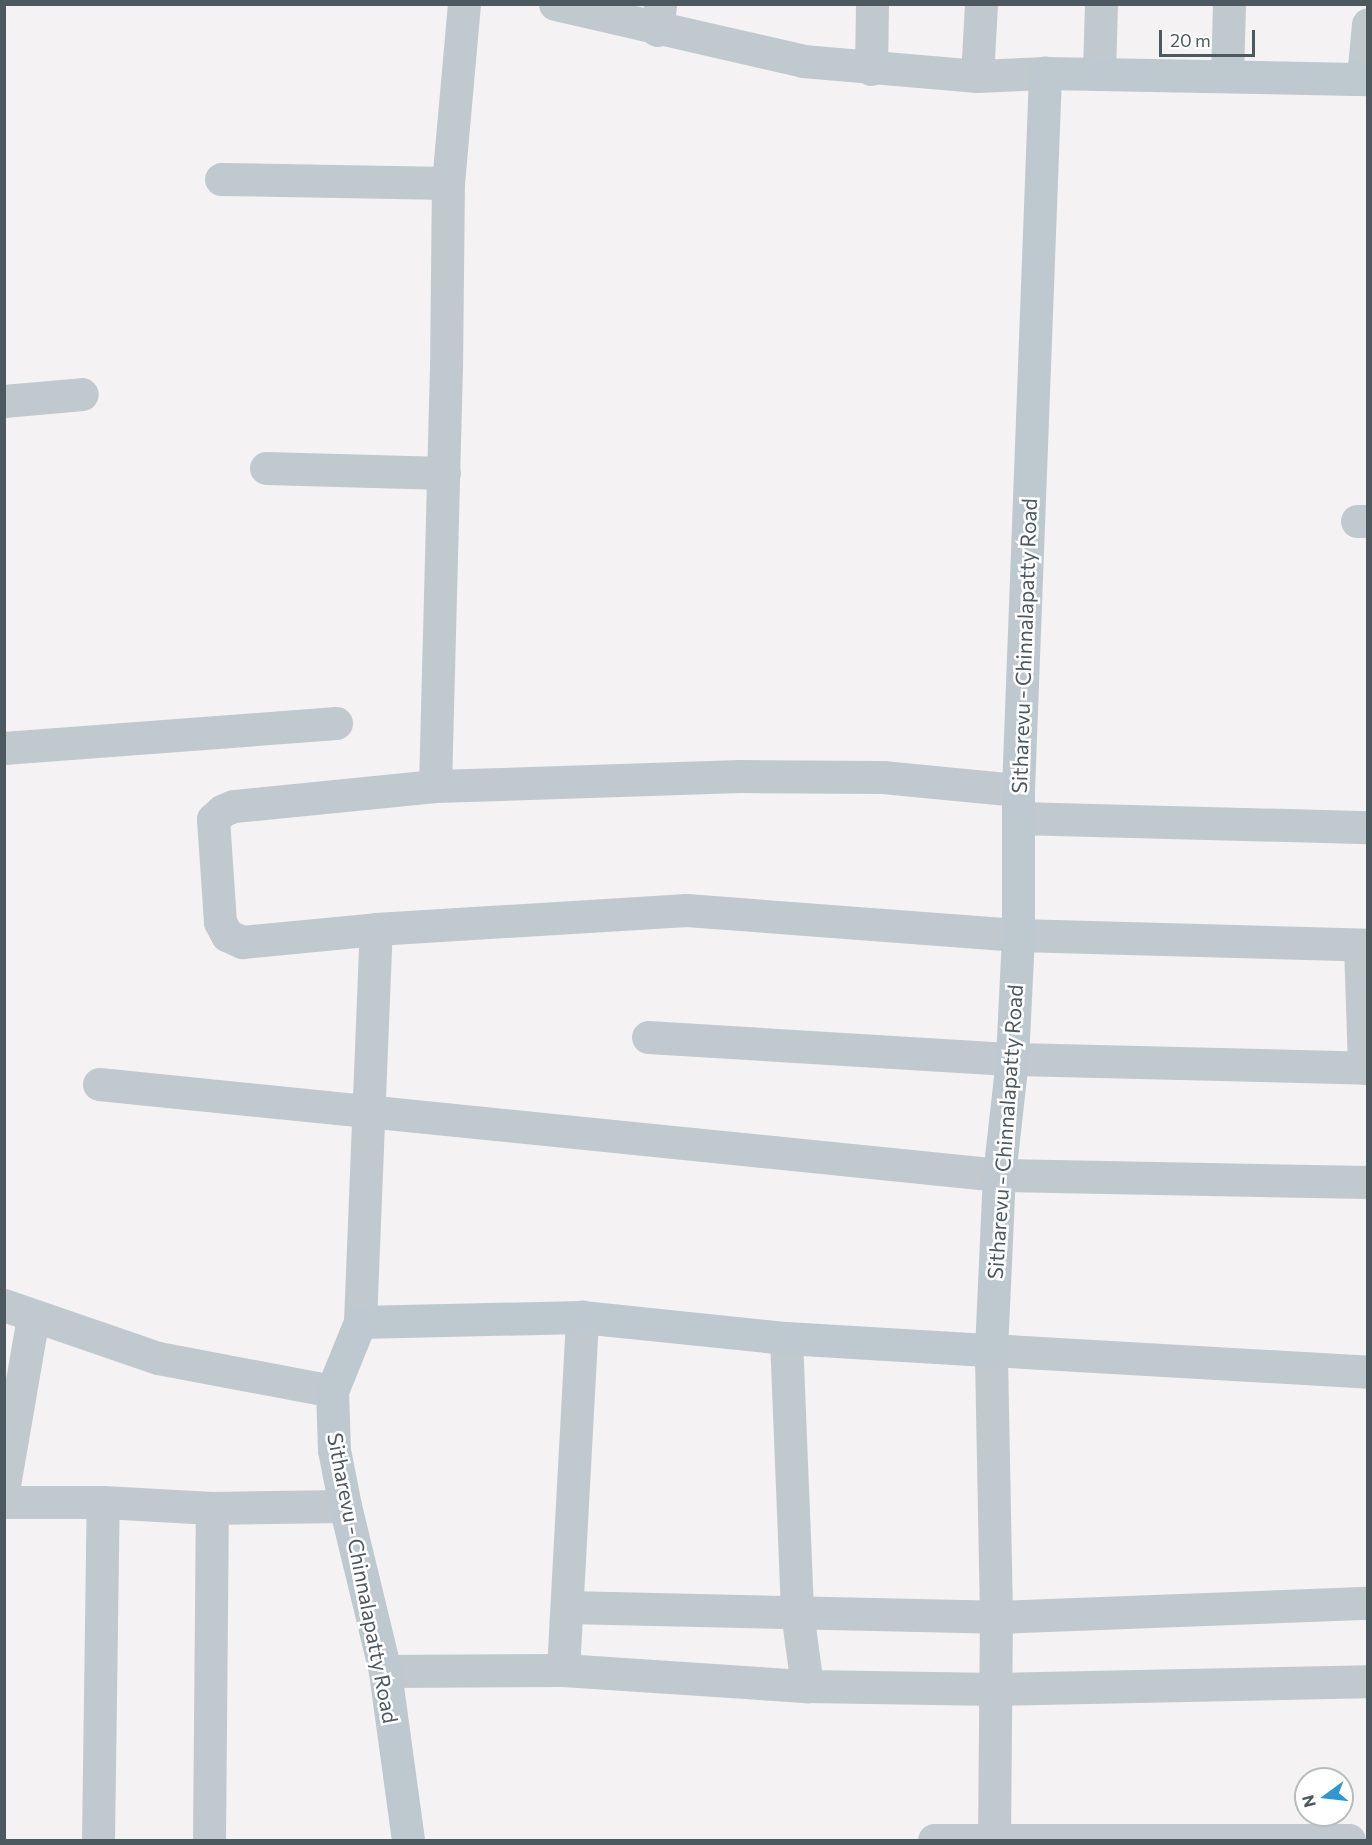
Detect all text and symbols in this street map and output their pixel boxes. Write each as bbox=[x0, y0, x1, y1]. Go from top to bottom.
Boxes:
scale bar bbox=[1162, 18, 1258, 56]
text: 20 m bbox=[1170, 29, 1211, 51]
street label: Sitharevu - Chinnalapatty Road bbox=[1006, 498, 1042, 794]
street label: Sitharevu - Chinnalapatty Road bbox=[982, 984, 1028, 1280]
street label: Sitharevu - Chinnalapatty Road bbox=[322, 1431, 404, 1725]
north arrow bbox=[1294, 1767, 1354, 1827]
text: N bbox=[1297, 1793, 1319, 1810]

